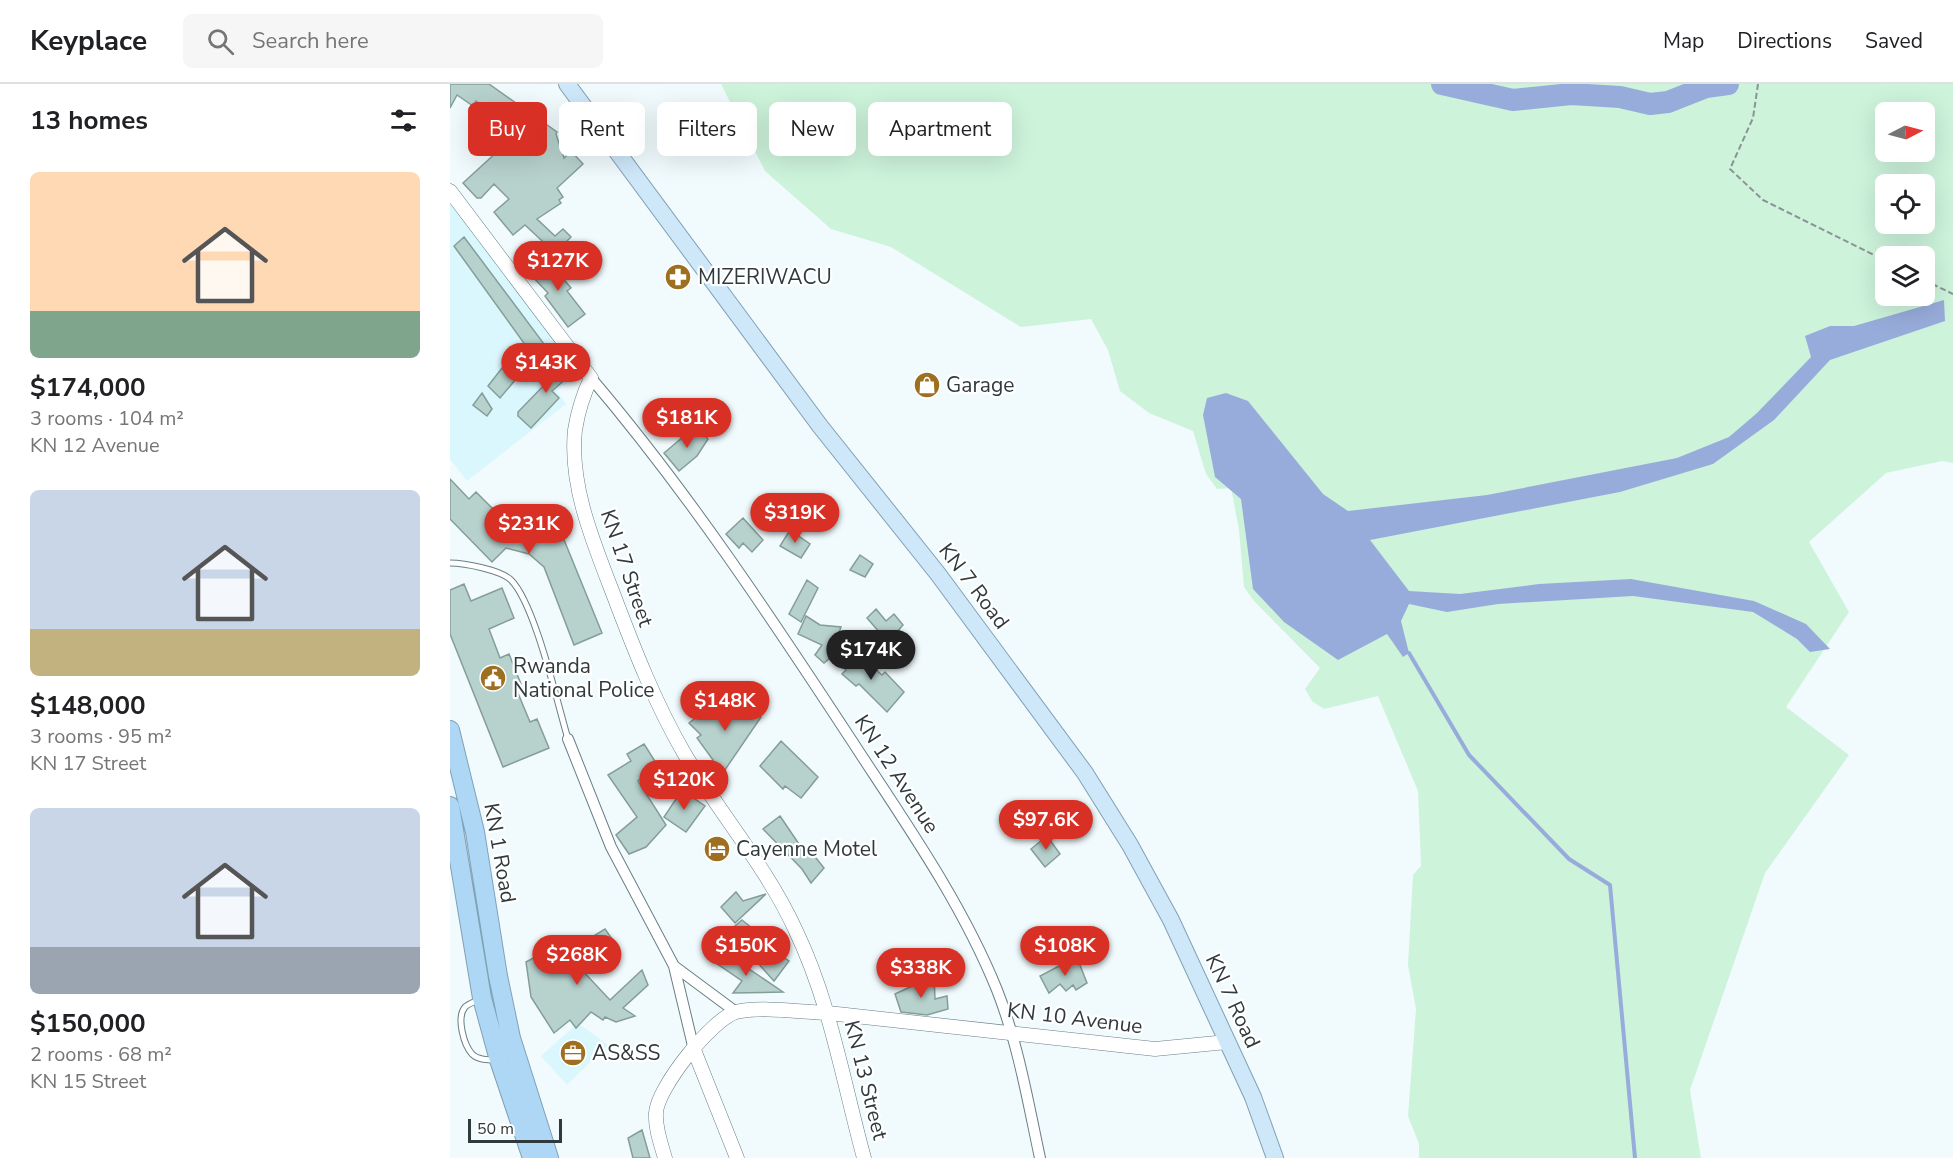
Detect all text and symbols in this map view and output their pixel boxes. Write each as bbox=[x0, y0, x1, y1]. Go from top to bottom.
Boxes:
search box bbox=[183, 14, 603, 68]
text: Keyplace bbox=[30, 22, 147, 60]
icon: search bbox=[204, 25, 237, 58]
text: Search here bbox=[252, 26, 369, 56]
text: Map bbox=[1663, 27, 1704, 55]
text: Directions bbox=[1737, 27, 1832, 55]
text: Saved bbox=[1865, 27, 1923, 55]
chip: Buy bbox=[468, 102, 547, 156]
chip: Rent bbox=[559, 102, 645, 156]
chip: Filters bbox=[657, 102, 757, 156]
chip: New bbox=[769, 102, 856, 156]
chip: Apartment bbox=[868, 102, 1012, 156]
north arrow bbox=[1875, 102, 1935, 162]
map controls bbox=[1875, 102, 1935, 306]
text: 13 homes bbox=[30, 103, 148, 138]
icon: filters bbox=[387, 104, 420, 137]
button: locate bbox=[1875, 174, 1935, 234]
icon: home bbox=[171, 211, 279, 319]
pin: $127K bbox=[516, 241, 600, 292]
button: layers bbox=[1875, 246, 1935, 306]
text: $127K bbox=[527, 247, 589, 274]
pharmacy icon: MIZERIWACU bbox=[663, 262, 693, 292]
place label: MIZERIWACU bbox=[698, 263, 832, 291]
pin: $143K bbox=[504, 343, 588, 394]
text: $143K bbox=[515, 349, 577, 376]
text: $174,000 bbox=[30, 370, 146, 405]
shop icon: Garage bbox=[912, 370, 942, 400]
place label: Garage bbox=[946, 371, 1014, 399]
pin: $181K bbox=[645, 398, 729, 449]
text: $181K bbox=[656, 404, 718, 431]
text: 3 rooms · 104 m² bbox=[30, 405, 184, 432]
text: KN 12 Avenue bbox=[30, 432, 160, 459]
pin: $319K bbox=[753, 493, 837, 544]
text: $319K bbox=[764, 499, 826, 526]
pin: $231K bbox=[487, 504, 571, 555]
street label: KN 17 Street bbox=[594, 506, 660, 631]
text: $231K bbox=[498, 510, 560, 537]
icon: home bbox=[171, 529, 279, 637]
street label: KN 7 Road bbox=[932, 537, 1016, 635]
pin: $174K bbox=[829, 630, 913, 681]
text: $174K bbox=[840, 636, 902, 663]
place label: Rwanda National Police bbox=[513, 652, 655, 704]
public building icon: Rwanda National Police bbox=[478, 663, 508, 693]
pin: $148K bbox=[683, 681, 767, 732]
text: $148K bbox=[694, 687, 756, 714]
text: $148,000 bbox=[30, 688, 146, 723]
street label: KN 12 Avenue bbox=[848, 709, 946, 839]
text: 3 rooms · 95 m² bbox=[30, 723, 172, 750]
text: KN 17 Street bbox=[30, 750, 146, 777]
pin: $120K bbox=[642, 760, 726, 811]
text: $120K bbox=[653, 766, 715, 793]
pin: $97.6K bbox=[997, 800, 1095, 851]
street label: KN 1 Road bbox=[477, 801, 523, 905]
text: $97.6K bbox=[1013, 806, 1079, 833]
hotel icon: Cayenne Motel bbox=[702, 834, 732, 864]
place label: Cayenne Motel bbox=[736, 835, 878, 863]
icon: home bbox=[171, 847, 279, 955]
pin: $150K bbox=[704, 926, 788, 977]
pin: $108K bbox=[1023, 926, 1107, 977]
text: $150K bbox=[715, 932, 777, 959]
text: $108K bbox=[1034, 932, 1096, 959]
pin: $268K bbox=[535, 935, 619, 986]
text: $268K bbox=[546, 941, 608, 968]
pin: $338K bbox=[879, 948, 963, 999]
street label: KN 7 Road bbox=[1199, 949, 1267, 1053]
text: $338K bbox=[890, 954, 952, 981]
street label: KN 10 Avenue bbox=[1006, 996, 1144, 1040]
text: $150,000 bbox=[30, 1006, 146, 1041]
street label: KN 13 Street bbox=[838, 1017, 894, 1143]
office icon: AS&SS bbox=[558, 1038, 588, 1068]
place label: AS&SS bbox=[592, 1039, 661, 1067]
text: 2 rooms · 68 m² bbox=[30, 1041, 172, 1068]
text: KN 15 Street bbox=[30, 1068, 146, 1095]
scale bar bbox=[468, 1116, 562, 1144]
text: 50 m bbox=[477, 1118, 514, 1140]

